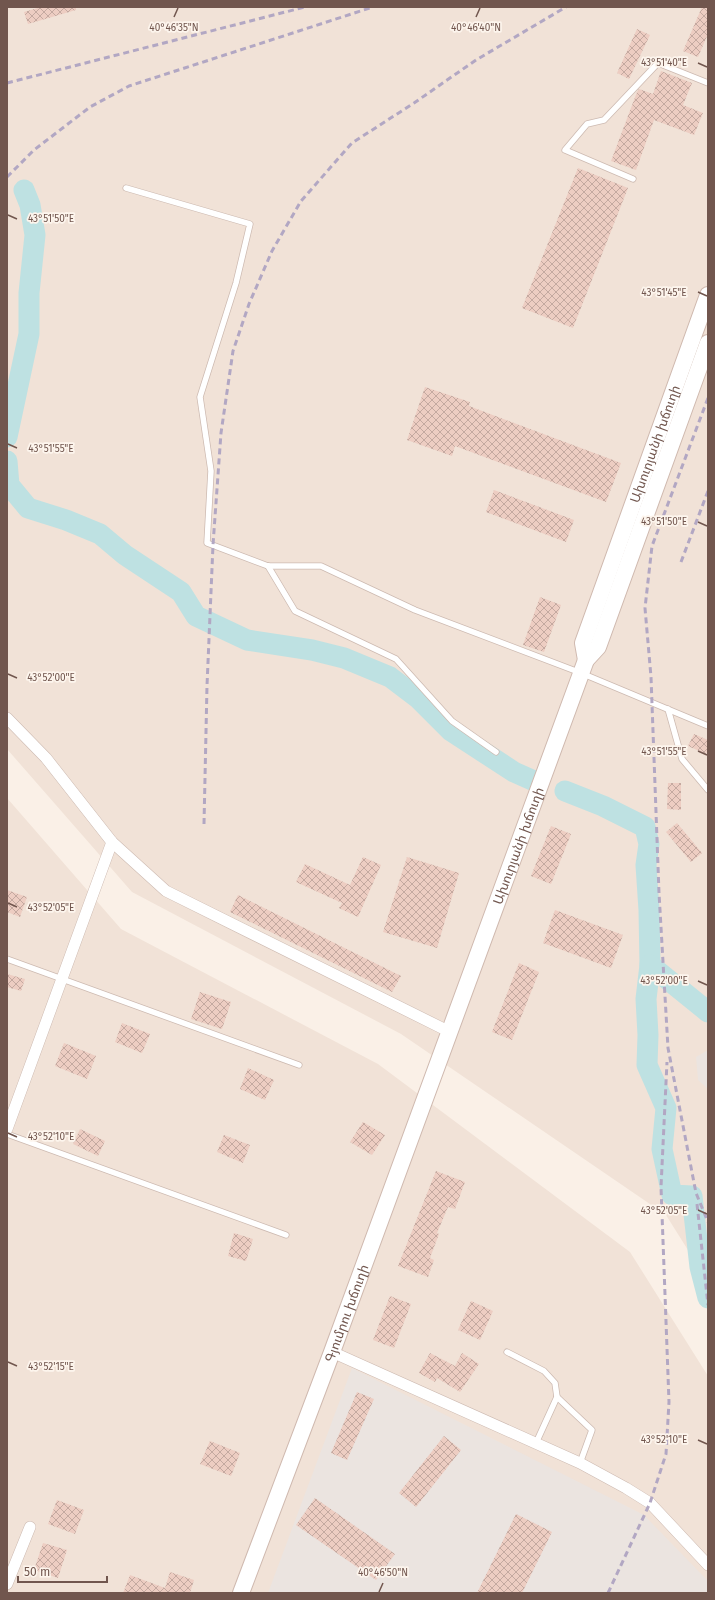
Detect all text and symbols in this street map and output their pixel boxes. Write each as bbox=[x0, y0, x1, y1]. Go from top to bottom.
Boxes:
text: 40°46'35"N bbox=[149, 22, 199, 34]
text: 40°46'40"N bbox=[451, 22, 501, 34]
text: 43°51'40"E bbox=[641, 57, 687, 69]
text: 43°51'50"E bbox=[28, 213, 74, 225]
text: 43°51'45"E bbox=[641, 287, 687, 299]
street label: Ախուրյանի խճուղի bbox=[627, 383, 683, 505]
text: 43°51'55"E bbox=[28, 443, 74, 455]
text: 43°51'50"E bbox=[641, 516, 687, 528]
text: 43°52'00"E bbox=[27, 672, 75, 684]
text: 43°51'55"E bbox=[641, 746, 687, 758]
street label: Ախուրյանի խճուղի bbox=[489, 785, 546, 906]
text: 43°52'05"E bbox=[28, 902, 74, 914]
text: 43°52'00"E bbox=[640, 975, 688, 987]
text: 43°52'10"E bbox=[28, 1131, 74, 1143]
text: 43°52'05"E bbox=[641, 1205, 687, 1217]
street label: Գյումրու խճուղի bbox=[321, 1262, 371, 1364]
text: 43°52'15"E bbox=[28, 1361, 74, 1373]
text: 43°52'10"E bbox=[641, 1434, 687, 1446]
scale bar bbox=[18, 1558, 107, 1584]
text: 50 m bbox=[24, 1565, 50, 1579]
text: 40°46'50"N bbox=[358, 1567, 408, 1579]

